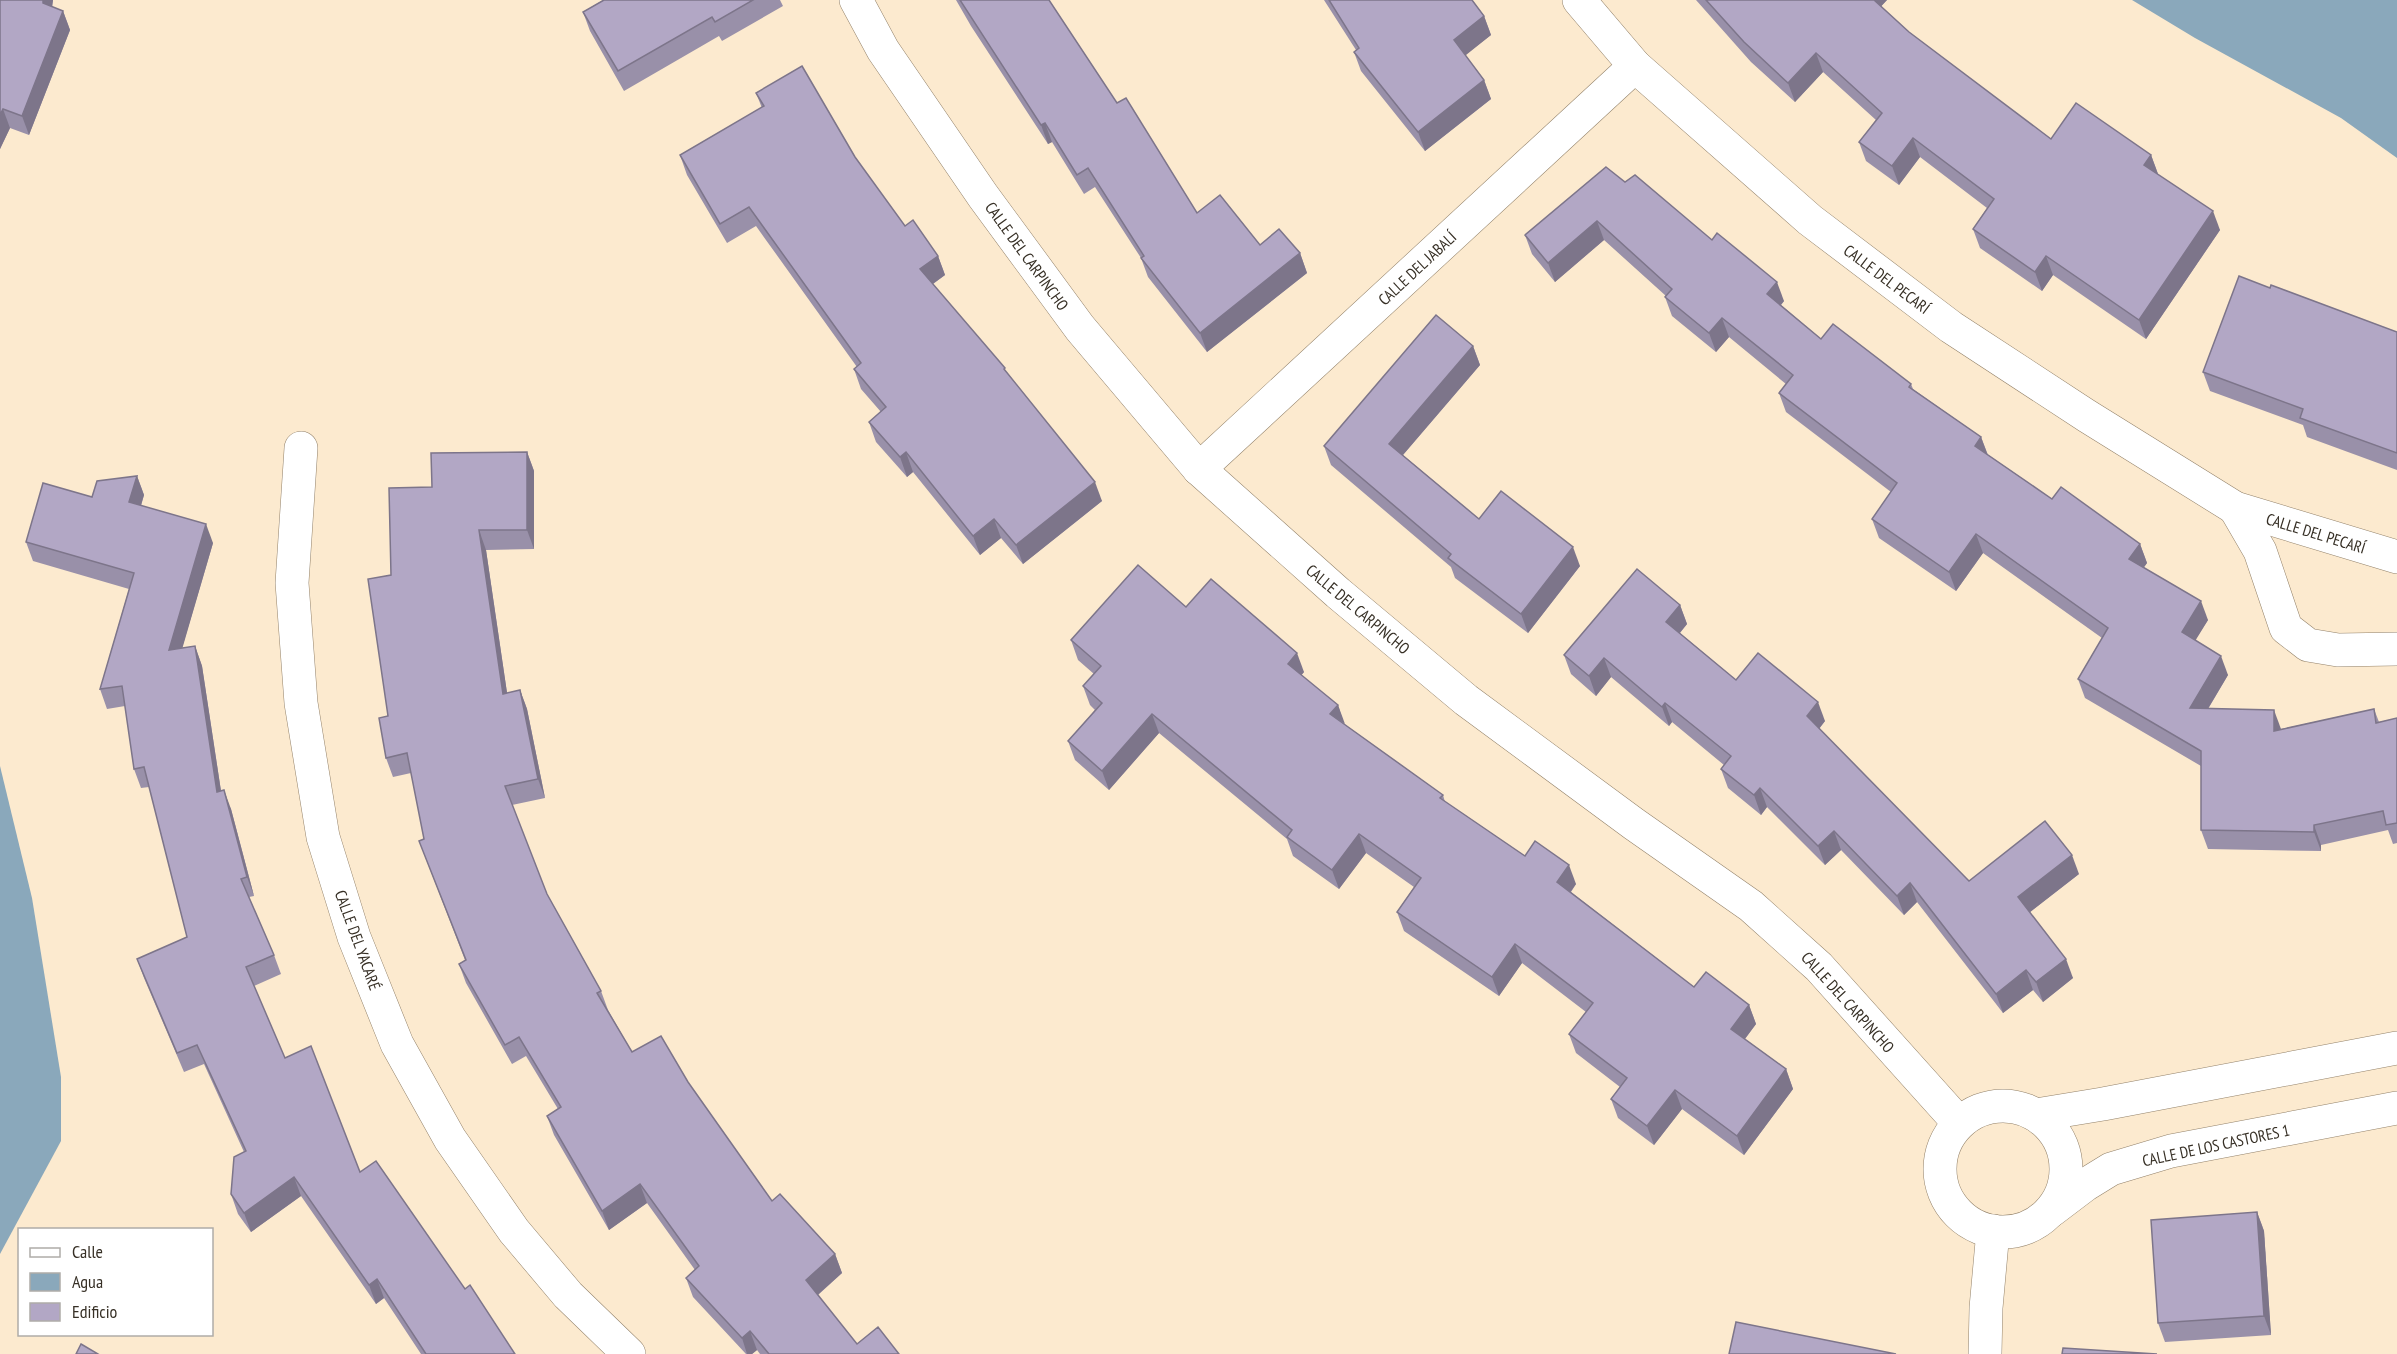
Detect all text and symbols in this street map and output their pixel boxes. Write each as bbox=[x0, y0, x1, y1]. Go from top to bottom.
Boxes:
street label: CALLE DEL CARPINCHO bbox=[981, 198, 1073, 314]
street label: CALLE DEL JABALÍ bbox=[1374, 227, 1460, 309]
street label: CALLE DEL PECARÍ bbox=[1840, 240, 1934, 318]
street label: CALLE DEL PECARÍ bbox=[2264, 508, 2368, 558]
street label: CALLE DEL CARPINCHO bbox=[1302, 560, 1414, 658]
street label: CALLE DEL YACARÉ bbox=[331, 887, 385, 993]
street label: CALLE DEL CARPINCHO bbox=[1797, 947, 1899, 1057]
street label: CALLE DE LOS CASTORES 1 bbox=[2140, 1120, 2292, 1170]
legend bbox=[18, 1228, 213, 1336]
text: Calle bbox=[72, 1240, 103, 1263]
text: Agua bbox=[72, 1270, 103, 1293]
text: Edificio bbox=[72, 1300, 118, 1323]

